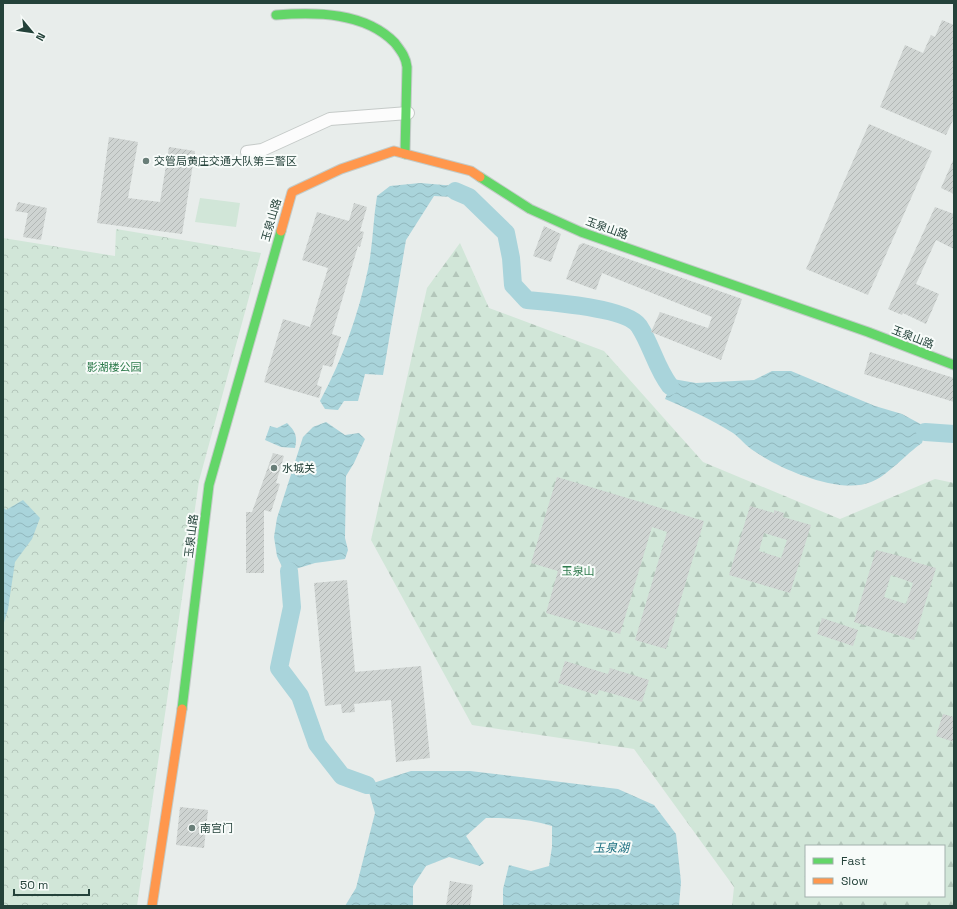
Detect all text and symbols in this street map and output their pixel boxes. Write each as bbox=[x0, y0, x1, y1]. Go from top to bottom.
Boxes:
north arrow bbox=[12, 12, 52, 52]
text: N bbox=[33, 30, 49, 43]
place label: 交管局黄庄交通大队第三警区 bbox=[154, 154, 297, 168]
marker: 交管局黄庄交通大队第三警区 bbox=[141, 156, 151, 166]
street label: 玉泉山路 bbox=[258, 197, 284, 243]
street label: 玉泉山路 bbox=[584, 214, 630, 242]
street label: 玉泉山路 bbox=[890, 323, 936, 351]
park label: 影湖楼公园 bbox=[87, 360, 142, 374]
place label: 水城关 bbox=[282, 461, 315, 475]
marker: 水城关 bbox=[269, 463, 279, 473]
street label: 玉泉山路 bbox=[181, 513, 201, 559]
park label: 玉泉山 bbox=[562, 564, 595, 578]
place label: 南宫门 bbox=[200, 821, 233, 835]
marker: 南宫门 bbox=[187, 823, 197, 833]
water label: 玉泉湖 bbox=[593, 840, 631, 856]
legend bbox=[805, 845, 945, 897]
text: Fast bbox=[841, 853, 866, 869]
scale bar bbox=[14, 871, 89, 897]
text: Slow bbox=[841, 873, 868, 889]
text: 50 m bbox=[20, 877, 48, 893]

